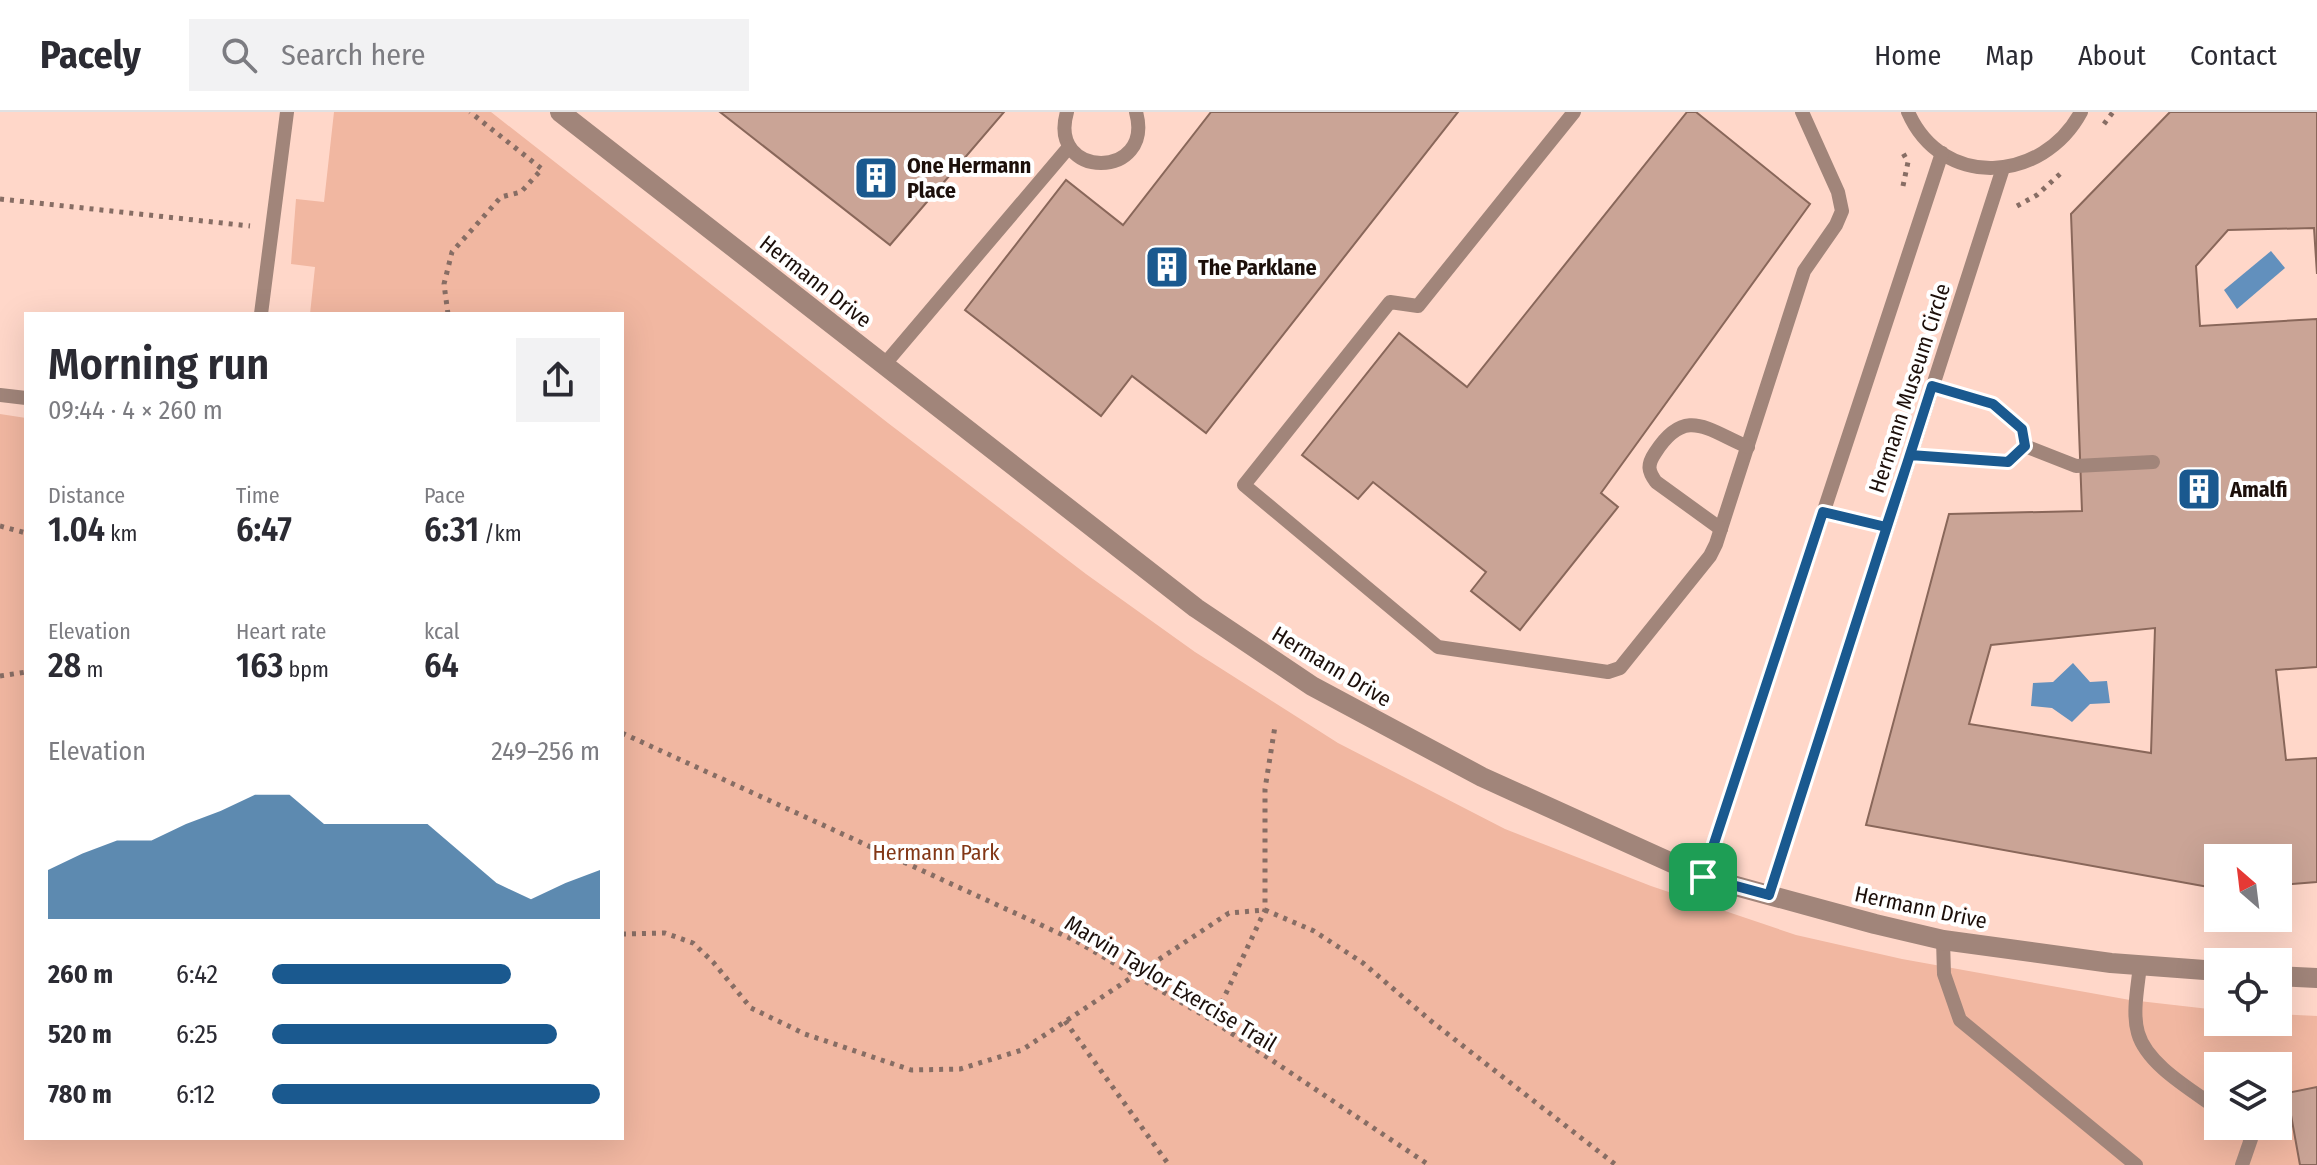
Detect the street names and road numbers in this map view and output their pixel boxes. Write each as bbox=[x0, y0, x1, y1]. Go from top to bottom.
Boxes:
street label: Hermann Drive bbox=[754, 229, 877, 333]
street label: Hermann Museum Circle bbox=[1863, 280, 1956, 496]
street label: Hermann Drive bbox=[1267, 620, 1396, 713]
street label: Hermann Drive bbox=[1852, 880, 1989, 935]
street label: Marvin Taylor Exercise Trail bbox=[1060, 909, 1282, 1058]

